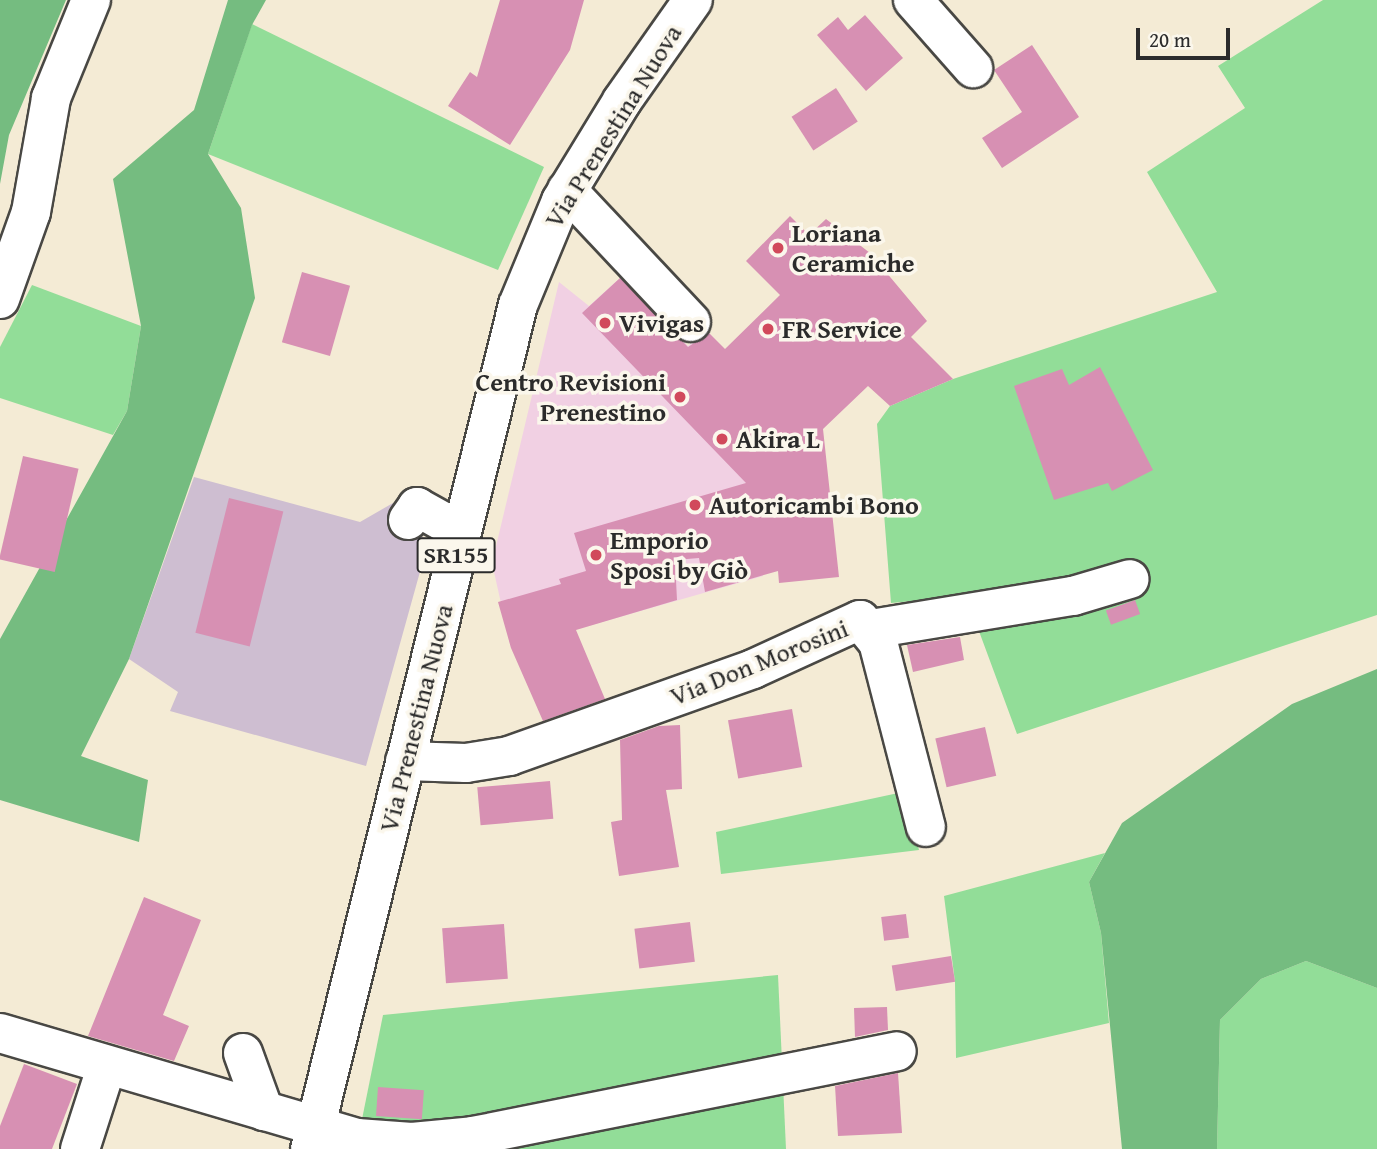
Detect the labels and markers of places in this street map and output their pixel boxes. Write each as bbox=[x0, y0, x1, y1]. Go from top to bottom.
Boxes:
place label: Loriana Ceramiche bbox=[792, 217, 915, 278]
marker: Loriana Ceramiche bbox=[770, 240, 786, 256]
place label: Vivigas bbox=[619, 307, 704, 339]
place label: FR Service bbox=[782, 313, 902, 345]
marker: Vivigas bbox=[597, 315, 613, 331]
marker: FR Service bbox=[760, 321, 776, 337]
place label: Centro Revisioni Prenestino bbox=[475, 366, 666, 428]
marker: Centro Revisioni Prenestino bbox=[672, 389, 688, 405]
place label: Akira L bbox=[736, 423, 820, 455]
marker: Akira L bbox=[714, 431, 730, 447]
place label: Autoricambi Bono bbox=[709, 489, 919, 521]
marker: Autoricambi Bono bbox=[687, 497, 703, 513]
place label: Emporio Sposi by Giò bbox=[610, 524, 748, 586]
marker: Emporio Sposi by Giò bbox=[588, 547, 604, 563]

